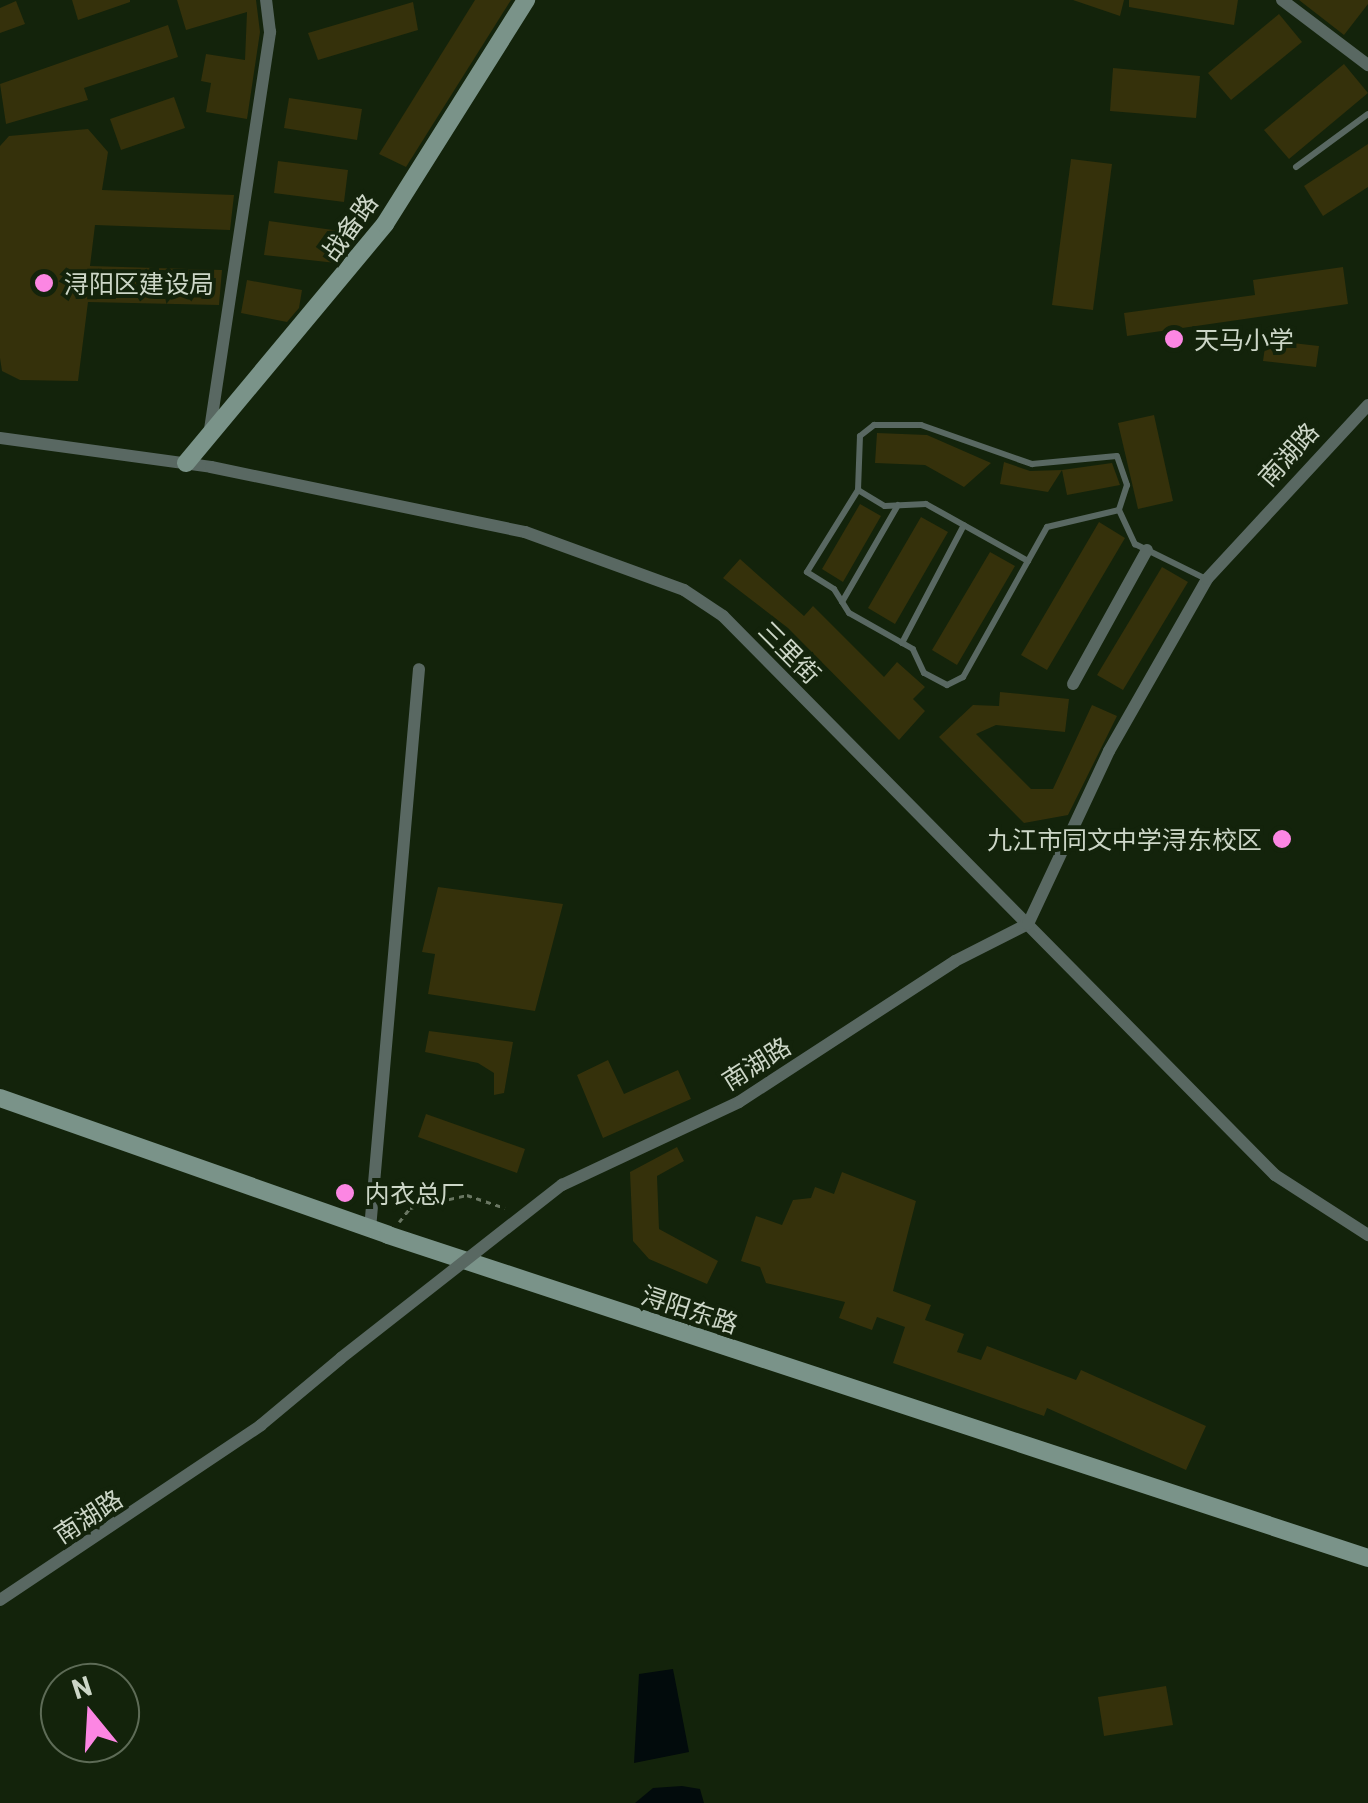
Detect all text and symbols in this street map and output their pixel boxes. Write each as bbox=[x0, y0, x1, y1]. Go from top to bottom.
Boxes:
street label: 战备路 bbox=[315, 188, 383, 266]
place label: 浔阳区建设局 bbox=[64, 268, 214, 298]
marker: 浔阳区建设局 bbox=[33, 272, 55, 294]
place label: 天马小学 bbox=[1194, 324, 1294, 354]
marker: 天马小学 bbox=[1163, 328, 1185, 350]
street label: 南湖路 bbox=[1252, 416, 1324, 492]
street label: 三里街 bbox=[753, 615, 827, 689]
place label: 九江市同文中学浔东校区 bbox=[987, 824, 1262, 854]
marker: 九江市同文中学浔东校区 bbox=[1271, 828, 1293, 850]
street label: 南湖路 bbox=[716, 1030, 796, 1096]
place label: 内衣总厂 bbox=[365, 1178, 465, 1208]
marker: 内衣总厂 bbox=[334, 1182, 356, 1204]
street label: 浔阳东路 bbox=[638, 1279, 742, 1339]
street label: 南湖路 bbox=[48, 1483, 128, 1549]
north arrow bbox=[40, 1663, 140, 1763]
text: N bbox=[67, 1667, 95, 1705]

